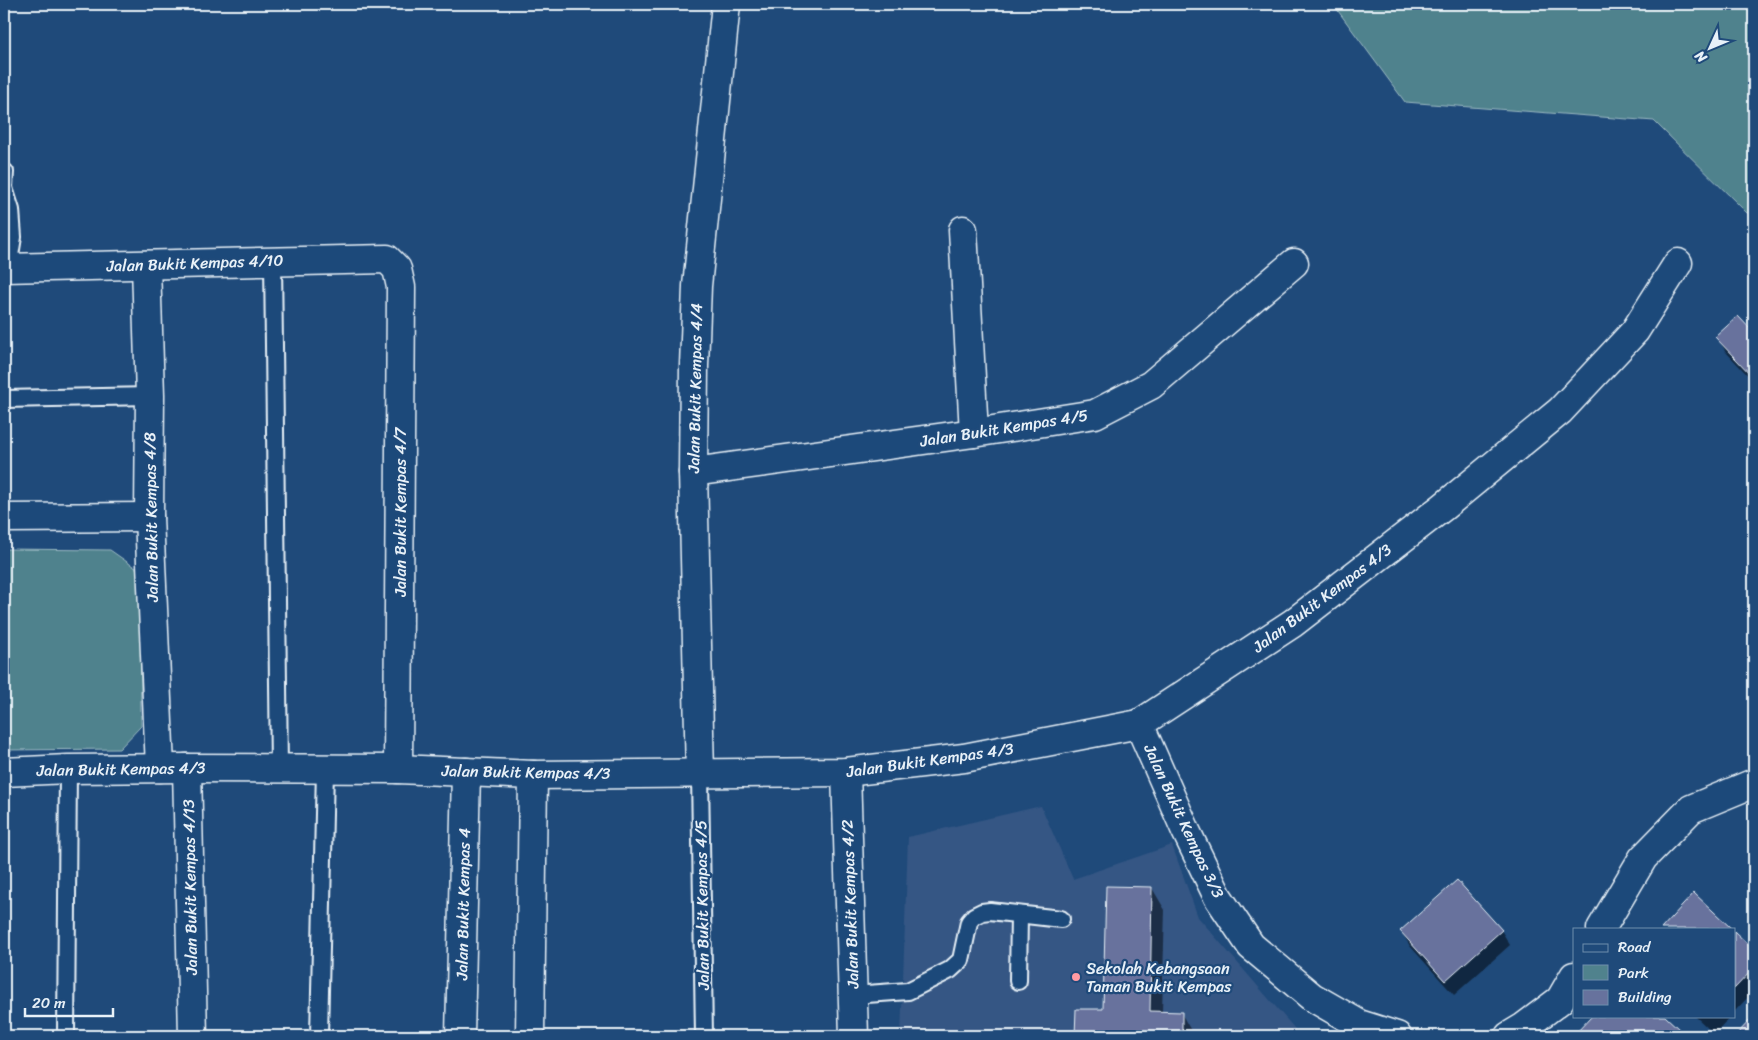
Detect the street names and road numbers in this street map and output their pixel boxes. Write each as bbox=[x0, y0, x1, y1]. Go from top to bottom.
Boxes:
street label: Jalan Bukit Kempas 4/10 bbox=[105, 245, 284, 281]
street label: Jalan Bukit Kempas 4/4 bbox=[679, 303, 711, 474]
street label: Jalan Bukit Kempas 4/5 bbox=[917, 400, 1090, 456]
street label: Jalan Bukit Kempas 4/7 bbox=[386, 427, 415, 598]
street label: Jalan Bukit Kempas 4/8 bbox=[135, 432, 167, 603]
street label: Jalan Bukit Kempas 4/3 bbox=[1245, 536, 1398, 661]
street label: Jalan Bukit Kempas 4/3 bbox=[843, 734, 1016, 786]
street label: Jalan Bukit Kempas 3/3 bbox=[1135, 738, 1233, 903]
street label: Jalan Bukit Kempas 4/3 bbox=[35, 753, 206, 785]
street label: Jalan Bukit Kempas 4/3 bbox=[440, 756, 611, 788]
street label: Jalan Bukit Kempas 4/13 bbox=[174, 799, 206, 976]
street label: Jalan Bukit Kempas 4/2 bbox=[833, 819, 867, 990]
street label: Jalan Bukit Kempas 4/5 bbox=[686, 820, 718, 991]
street label: Jalan Bukit Kempas 4 bbox=[447, 828, 479, 981]

